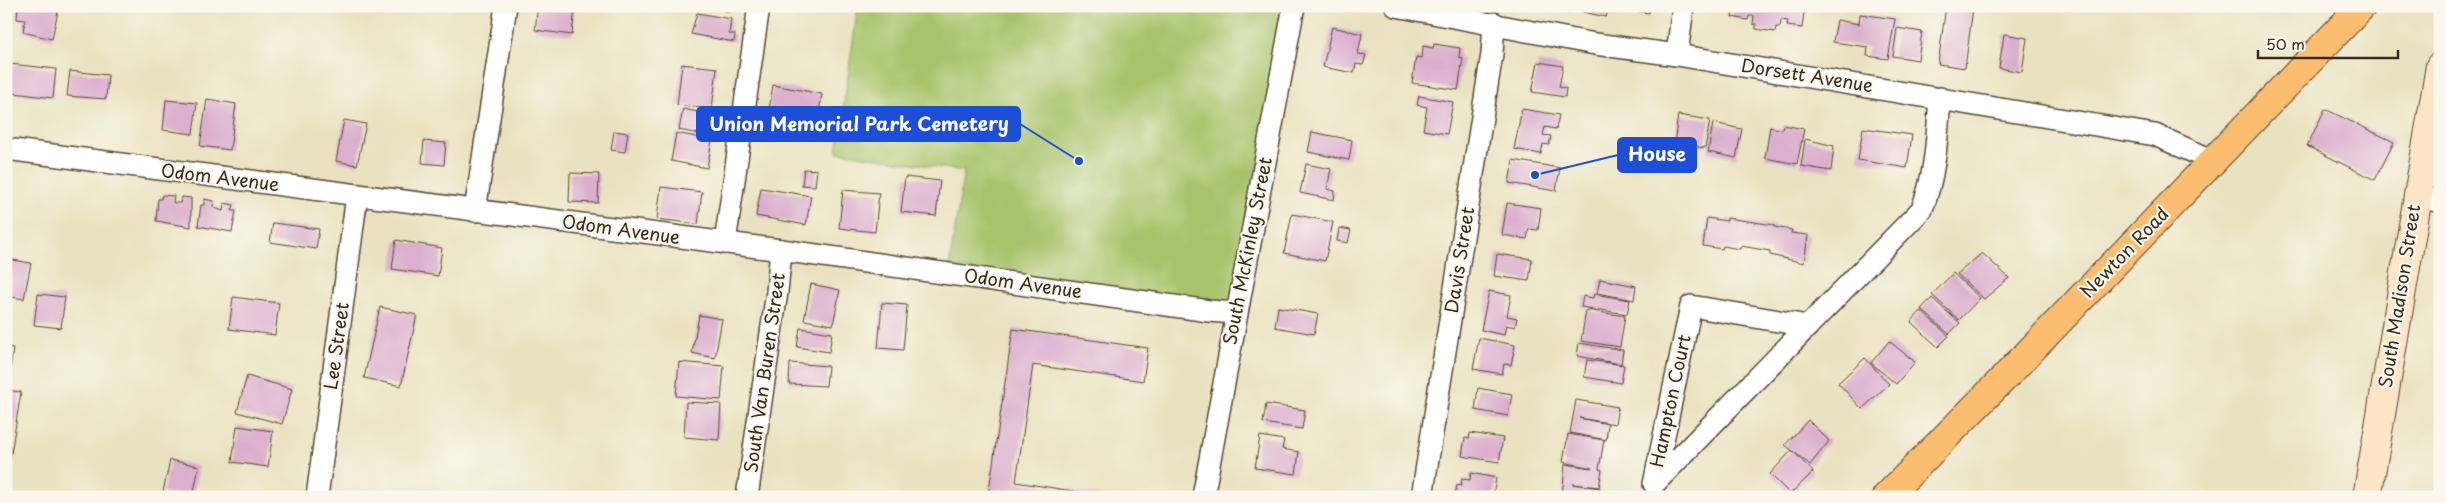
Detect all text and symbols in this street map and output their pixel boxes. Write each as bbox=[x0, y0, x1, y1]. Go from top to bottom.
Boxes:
scale bar bbox=[2258, 28, 2398, 60]
text: 50 m bbox=[2266, 32, 2305, 55]
street label: Dorsett Avenue bbox=[1739, 51, 1875, 98]
callout: Union Memorial Park Cemetery bbox=[697, 107, 1020, 141]
text: Union Memorial Park Cemetery bbox=[709, 109, 1009, 137]
callout: House bbox=[1618, 138, 1696, 172]
text: House bbox=[1628, 139, 1686, 167]
street label: South McKinley Street bbox=[1215, 154, 1278, 347]
street label: Odom Avenue bbox=[160, 156, 281, 197]
street label: Newton Road bbox=[2073, 200, 2174, 304]
street label: South Madison Street bbox=[2371, 202, 2426, 389]
street label: Davis Street bbox=[1437, 205, 1480, 315]
street label: Odom Avenue bbox=[560, 207, 682, 250]
street label: Odom Avenue bbox=[962, 261, 1084, 304]
street label: South Van Buren Street bbox=[736, 271, 791, 474]
street label: Lee Street bbox=[316, 300, 355, 391]
street label: Hampton Court bbox=[1642, 332, 1697, 470]

